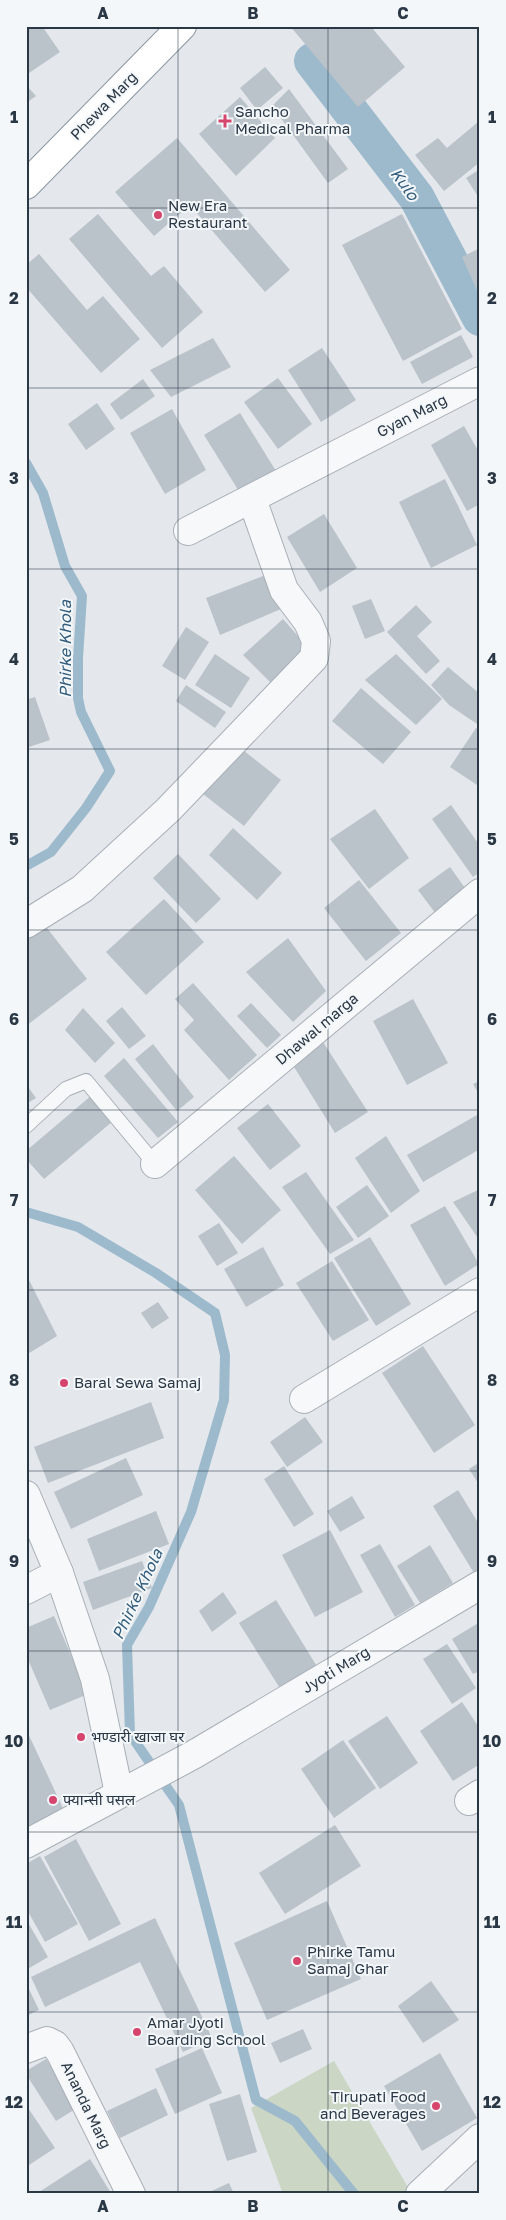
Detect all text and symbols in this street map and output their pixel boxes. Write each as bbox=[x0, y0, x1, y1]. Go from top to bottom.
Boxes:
text: A bbox=[97, 3, 109, 23]
text: B bbox=[247, 3, 259, 23]
text: C bbox=[397, 3, 409, 23]
street label: Phewa Marg bbox=[66, 67, 140, 143]
place label: Sancho Medical Pharma bbox=[235, 102, 350, 137]
text: 1 bbox=[10, 107, 18, 127]
text: 1 bbox=[488, 107, 496, 127]
marker: Sancho Medical Pharma bbox=[219, 115, 231, 127]
water label: Kulo bbox=[387, 164, 424, 205]
place label: New Era Restaurant bbox=[168, 196, 248, 231]
marker: New Era Restaurant bbox=[152, 209, 164, 221]
text: 2 bbox=[9, 288, 19, 308]
text: 2 bbox=[487, 288, 497, 308]
street label: Gyan Marg bbox=[373, 390, 450, 440]
text: 3 bbox=[9, 468, 19, 488]
text: 3 bbox=[487, 468, 497, 488]
water label: Phirke Khola bbox=[55, 599, 75, 698]
text: 4 bbox=[9, 649, 19, 669]
text: 4 bbox=[487, 649, 497, 669]
text: 5 bbox=[9, 829, 19, 849]
text: 5 bbox=[487, 829, 497, 849]
street label: Dhawal marga bbox=[271, 989, 361, 1068]
text: 6 bbox=[9, 1009, 19, 1029]
text: 6 bbox=[487, 1009, 497, 1029]
text: 7 bbox=[10, 1190, 19, 1210]
text: 7 bbox=[488, 1190, 497, 1210]
text: 8 bbox=[9, 1370, 19, 1390]
text: 8 bbox=[487, 1370, 497, 1390]
place label: Baral Sewa Samaj bbox=[74, 1373, 201, 1391]
marker: Baral Sewa Samaj bbox=[58, 1377, 70, 1389]
water label: Phirke Khola bbox=[107, 1545, 167, 1642]
text: 9 bbox=[9, 1551, 19, 1571]
text: 9 bbox=[487, 1551, 497, 1571]
street label: Jyoti Marg bbox=[298, 1642, 372, 1696]
place label: भण्डारी खाजा घर bbox=[91, 1727, 185, 1745]
text: 10 bbox=[5, 1731, 23, 1751]
marker: भण्डारी खाजा घर bbox=[75, 1731, 87, 1743]
text: 10 bbox=[483, 1731, 501, 1751]
place label: फ्यान्सी पसल bbox=[63, 1790, 136, 1808]
marker: फ्यान्सी पसल bbox=[47, 1794, 59, 1806]
text: 11 bbox=[6, 1912, 22, 1932]
text: 11 bbox=[484, 1912, 500, 1932]
place label: Phirke Tamu Samaj Ghar bbox=[307, 1942, 395, 1977]
marker: Phirke Tamu Samaj Ghar bbox=[291, 1955, 303, 1967]
place label: Amar Jyoti Boarding School bbox=[147, 2013, 266, 2048]
marker: Amar Jyoti Boarding School bbox=[131, 2026, 143, 2038]
street label: Ananda Marg bbox=[58, 2058, 116, 2151]
place label: Tirupati Food and Beverages bbox=[320, 2087, 426, 2122]
text: 12 bbox=[5, 2092, 23, 2112]
text: 12 bbox=[483, 2092, 501, 2112]
marker: Tirupati Food and Beverages bbox=[430, 2100, 442, 2112]
text: A bbox=[97, 2196, 109, 2216]
text: B bbox=[247, 2196, 259, 2216]
text: C bbox=[397, 2196, 409, 2216]

